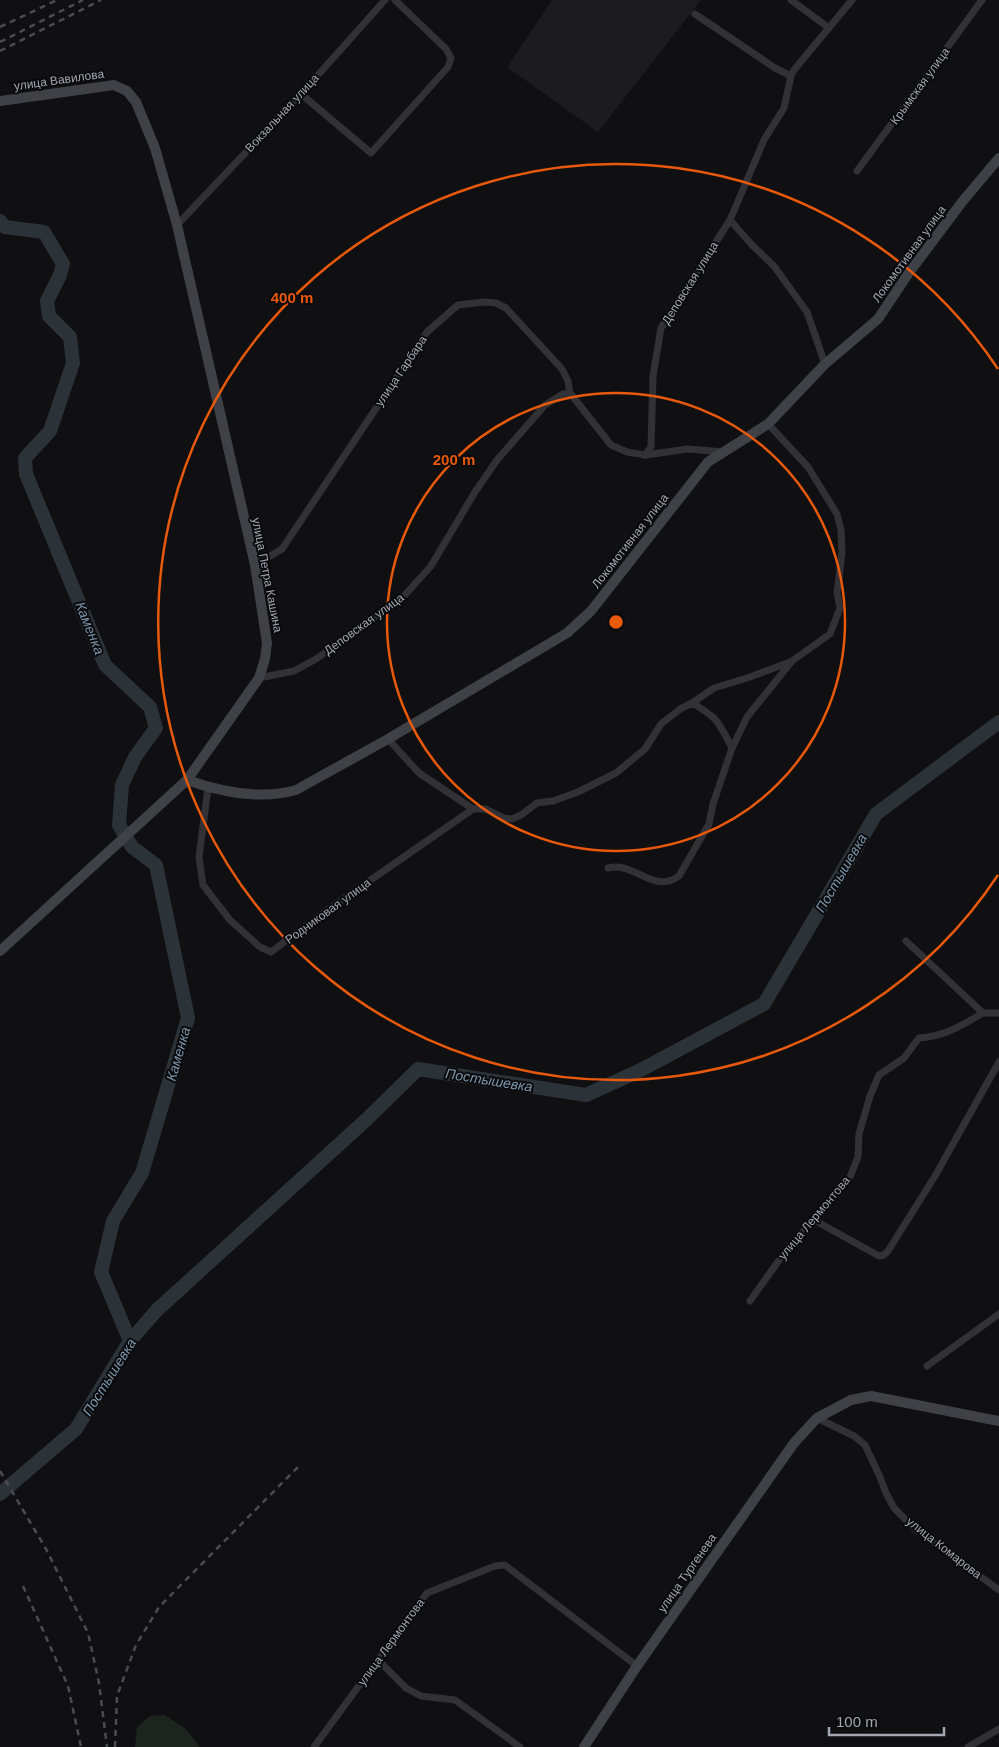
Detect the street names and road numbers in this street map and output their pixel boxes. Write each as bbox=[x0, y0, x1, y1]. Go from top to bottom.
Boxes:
street label: Крымская улица bbox=[887, 45, 953, 127]
street label: улица Вавилова bbox=[13, 67, 105, 93]
street label: Вокзальная улица bbox=[242, 71, 322, 155]
street label: Локомотивная улица bbox=[869, 203, 949, 305]
street label: Деповская улица bbox=[659, 239, 721, 327]
street label: улица Гарбара bbox=[372, 333, 430, 409]
street label: Локомотивная улица bbox=[589, 491, 671, 591]
street label: улица Петра Кашина bbox=[249, 516, 285, 634]
street label: Деповская улица bbox=[321, 590, 407, 658]
street label: Родниковая улица bbox=[283, 875, 374, 947]
street label: улица Лермонтова bbox=[775, 1173, 853, 1262]
street label: улица Комарова bbox=[904, 1514, 984, 1582]
street label: улица Тургенева bbox=[655, 1531, 719, 1615]
street label: улица Лермонтова bbox=[355, 1596, 427, 1688]

